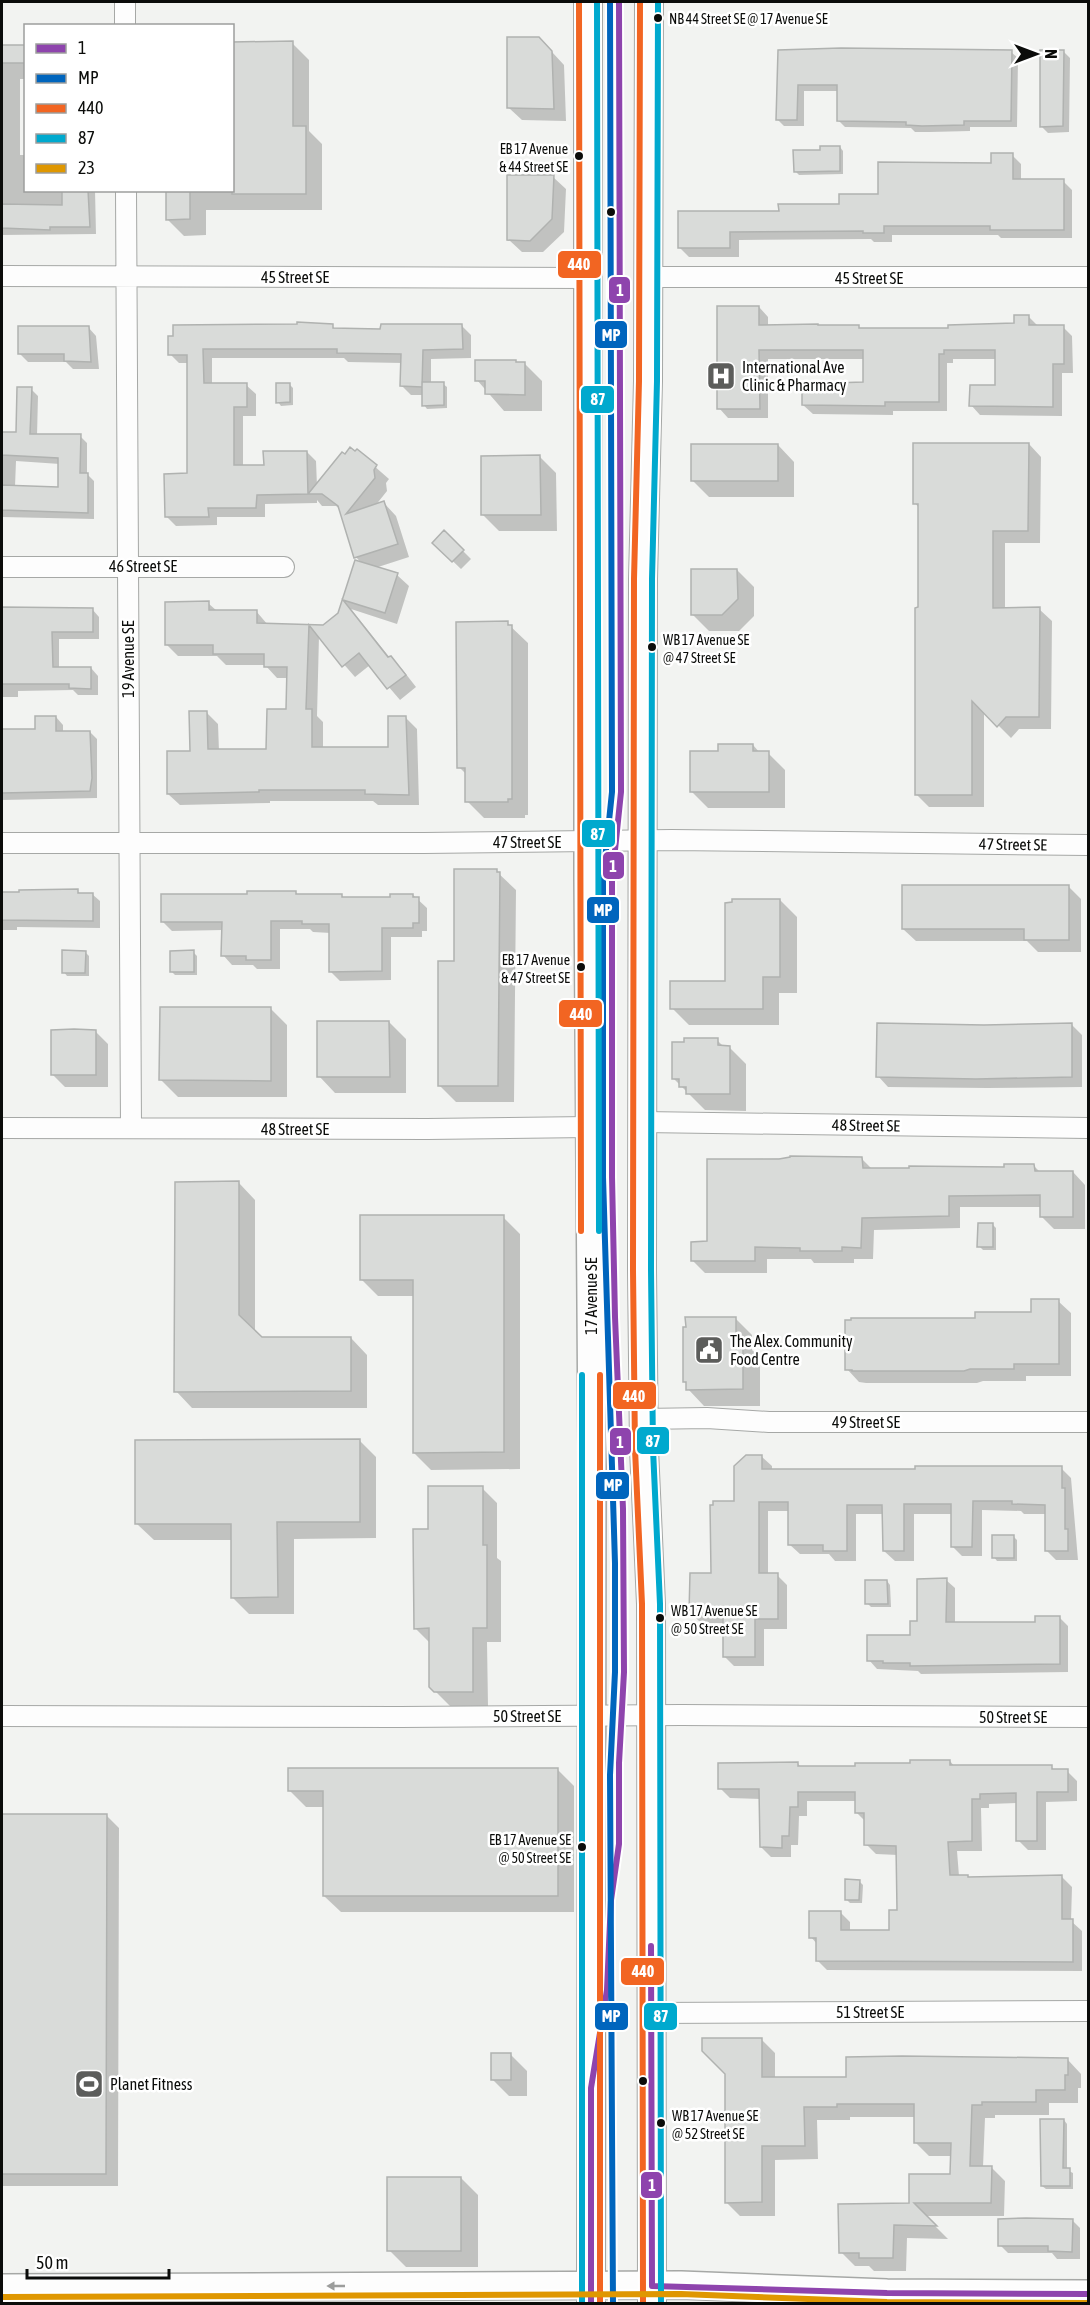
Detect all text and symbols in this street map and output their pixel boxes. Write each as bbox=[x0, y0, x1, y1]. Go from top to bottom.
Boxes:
place label: NB 44 Street SE @ 17 Avenue SE bbox=[669, 11, 828, 27]
marker: NB 44 Street SE @ 17 Avenue SE bbox=[652, 12, 664, 24]
legend bbox=[24, 24, 234, 192]
north arrow bbox=[1006, 24, 1066, 84]
text: 1 bbox=[78, 37, 86, 58]
text: N bbox=[1042, 49, 1060, 59]
text: MP bbox=[78, 67, 99, 88]
text: 440 bbox=[78, 97, 103, 118]
text: 87 bbox=[78, 127, 95, 148]
place label: EB 17 Avenue & 44 Street SE bbox=[499, 141, 568, 175]
marker: EB 17 Avenue & 44 Street SE bbox=[573, 150, 585, 162]
text: 23 bbox=[78, 157, 95, 178]
unlabelled marker bbox=[605, 206, 617, 218]
line badge: 440 bbox=[557, 250, 602, 279]
text: 440 bbox=[567, 255, 591, 273]
street label: 45 Street SE bbox=[261, 268, 329, 286]
street label: 45 Street SE bbox=[835, 269, 903, 287]
line badge: 1 bbox=[608, 276, 631, 304]
text: 1 bbox=[616, 281, 624, 299]
line badge: MP bbox=[594, 320, 628, 349]
text: MP bbox=[602, 326, 620, 344]
place label: International Ave Clinic & Pharmacy bbox=[742, 358, 847, 395]
hospital icon: International Ave Clinic & Pharmacy bbox=[705, 360, 737, 392]
line badge: 87 bbox=[580, 385, 615, 414]
text: 87 bbox=[590, 390, 606, 408]
street label: 46 Street SE bbox=[109, 557, 177, 575]
street label: 19 Avenue SE bbox=[119, 620, 137, 698]
place label: WB 17 Avenue SE @ 47 Street SE bbox=[663, 632, 749, 666]
marker: WB 17 Avenue SE @ 47 Street SE bbox=[646, 641, 658, 653]
line badge: 87 bbox=[581, 819, 616, 848]
text: 87 bbox=[590, 825, 606, 843]
street label: 47 Street SE bbox=[493, 833, 561, 851]
street label: 47 Street SE bbox=[979, 834, 1047, 854]
line badge: 1 bbox=[602, 851, 625, 880]
text: 1 bbox=[609, 857, 617, 875]
line badge: MP bbox=[586, 896, 620, 924]
text: MP bbox=[594, 901, 612, 919]
place label: EB 17 Avenue & 47 Street SE bbox=[501, 952, 570, 986]
marker: EB 17 Avenue & 47 Street SE bbox=[575, 961, 587, 973]
line badge: 440 bbox=[558, 999, 603, 1028]
text: 440 bbox=[569, 1005, 593, 1023]
street label: 48 Street SE bbox=[832, 1115, 900, 1135]
street label: 48 Street SE bbox=[261, 1120, 329, 1138]
street label: 17 Avenue SE bbox=[582, 1257, 600, 1335]
place label: The Alex. Community Food Centre bbox=[730, 1332, 853, 1368]
public building icon: The Alex. Community Food Centre bbox=[693, 1334, 725, 1366]
line badge: 440 bbox=[612, 1381, 657, 1410]
text: 440 bbox=[622, 1387, 646, 1405]
street label: 49 Street SE bbox=[832, 1413, 900, 1431]
line badge: 87 bbox=[636, 1426, 670, 1455]
line badge: 1 bbox=[609, 1427, 632, 1456]
text: 87 bbox=[645, 1432, 661, 1450]
text: 1 bbox=[616, 1433, 624, 1451]
line badge: MP bbox=[595, 1471, 630, 1500]
text: MP bbox=[604, 1476, 622, 1494]
place label: WB 17 Avenue SE @ 50 Street SE bbox=[671, 1603, 757, 1637]
marker: WB 17 Avenue SE @ 50 Street SE bbox=[654, 1612, 666, 1624]
street label: 50 Street SE bbox=[493, 1707, 561, 1725]
street label: 50 Street SE bbox=[979, 1708, 1047, 1726]
place label: EB 17 Avenue SE @ 50 Street SE bbox=[489, 1832, 571, 1866]
marker: EB 17 Avenue SE @ 50 Street SE bbox=[576, 1841, 588, 1853]
line badge: 440 bbox=[620, 1957, 665, 1986]
text: 440 bbox=[631, 1962, 655, 1980]
line badge: MP bbox=[594, 2002, 629, 2031]
line badge: 87 bbox=[643, 2002, 678, 2031]
street label: 51 Street SE bbox=[836, 2003, 904, 2021]
text: MP bbox=[602, 2007, 620, 2025]
text: 87 bbox=[653, 2007, 669, 2025]
sports icon: Planet Fitness bbox=[73, 2068, 105, 2100]
place label: Planet Fitness bbox=[110, 2075, 193, 2093]
unlabelled marker bbox=[637, 2075, 649, 2087]
place label: WB 17 Avenue SE @ 52 Street SE bbox=[672, 2108, 758, 2142]
marker: WB 17 Avenue SE @ 52 Street SE bbox=[655, 2117, 667, 2129]
line badge: 1 bbox=[640, 2171, 663, 2199]
text: 1 bbox=[648, 2176, 656, 2194]
scale bar bbox=[27, 2242, 170, 2280]
text: 50 m bbox=[36, 2252, 68, 2273]
one-way arrow bbox=[327, 2281, 346, 2291]

